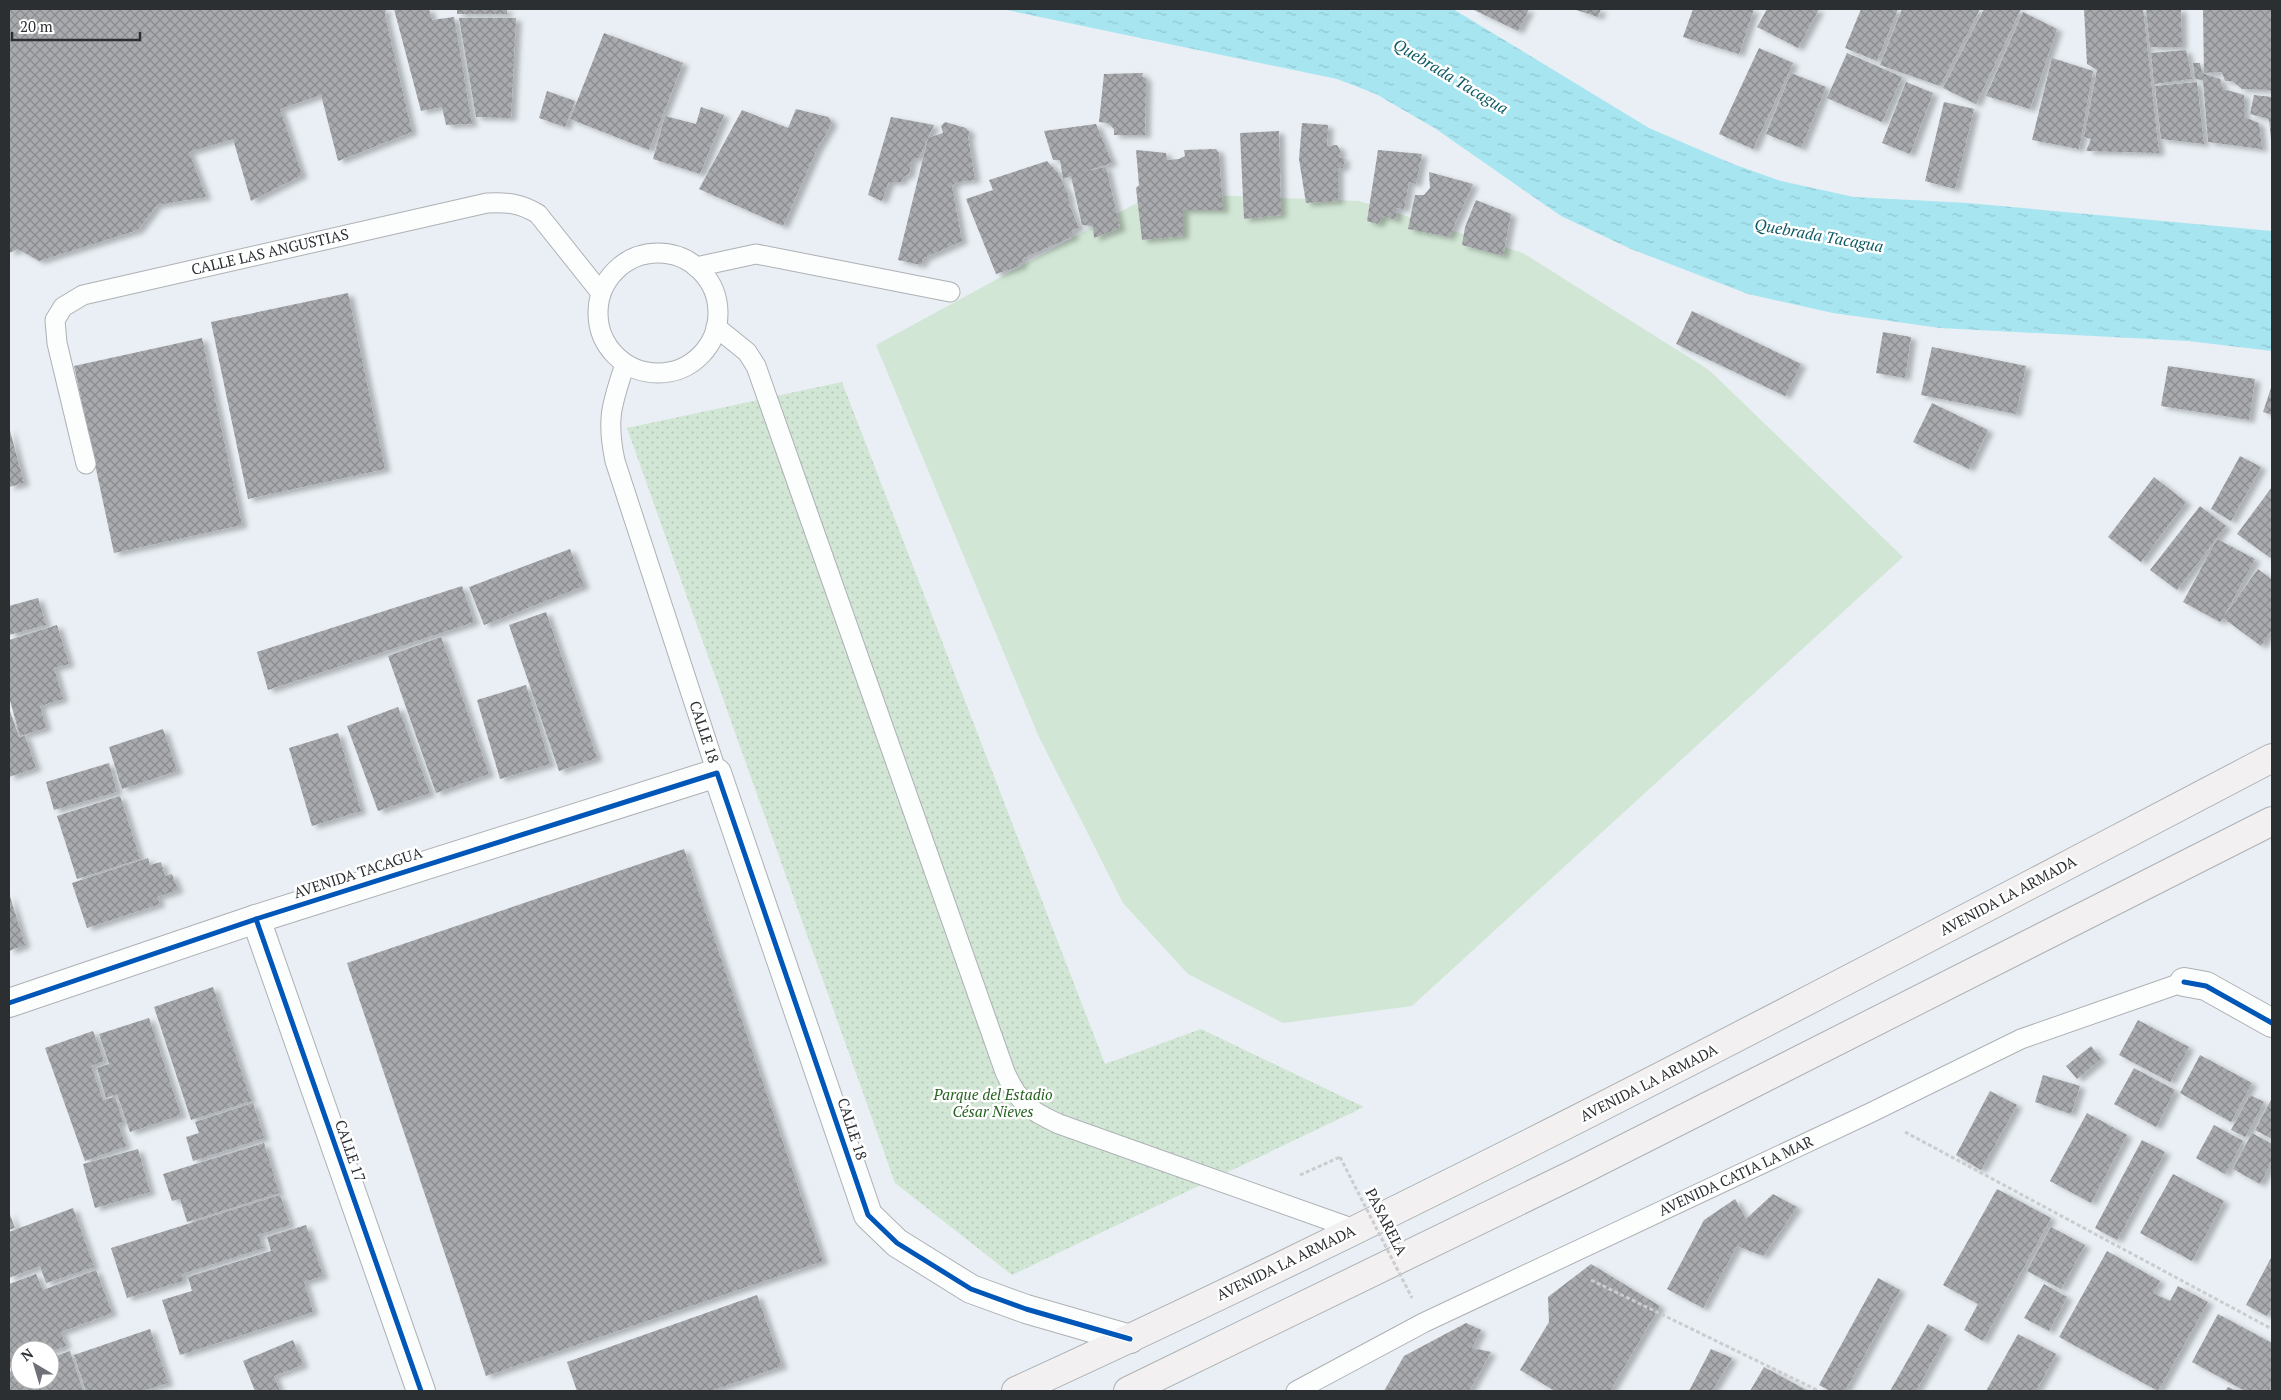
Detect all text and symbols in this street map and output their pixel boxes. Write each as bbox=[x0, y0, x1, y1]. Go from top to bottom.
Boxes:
scale bar bbox=[12, 10, 140, 42]
text: 20 m bbox=[20, 16, 53, 36]
water label: Quebrada Tacagua bbox=[1389, 33, 1513, 119]
water label: Quebrada Tacagua bbox=[1753, 213, 1885, 257]
street label: CALLE LAS ANGUSTIAS bbox=[189, 223, 350, 279]
street label: CALLE 18 bbox=[685, 698, 724, 765]
street label: AVENIDA TACAGUA bbox=[291, 842, 425, 902]
street label: AVENIDA LA ARMADA bbox=[1936, 850, 2080, 940]
street label: AVENIDA LA ARMADA bbox=[1576, 1038, 1721, 1126]
park label: Parque del Estadio César Nieves bbox=[932, 1084, 1053, 1121]
street label: CALLE 18 bbox=[833, 1095, 872, 1162]
street label: CALLE 17 bbox=[331, 1117, 371, 1184]
street label: AVENIDA CATIA LA MAR bbox=[1655, 1130, 1817, 1220]
street label: PASARELA bbox=[1361, 1184, 1413, 1259]
street label: AVENIDA LA ARMADA bbox=[1213, 1219, 1359, 1304]
north arrow bbox=[10, 1340, 60, 1390]
text: N bbox=[17, 1343, 37, 1365]

